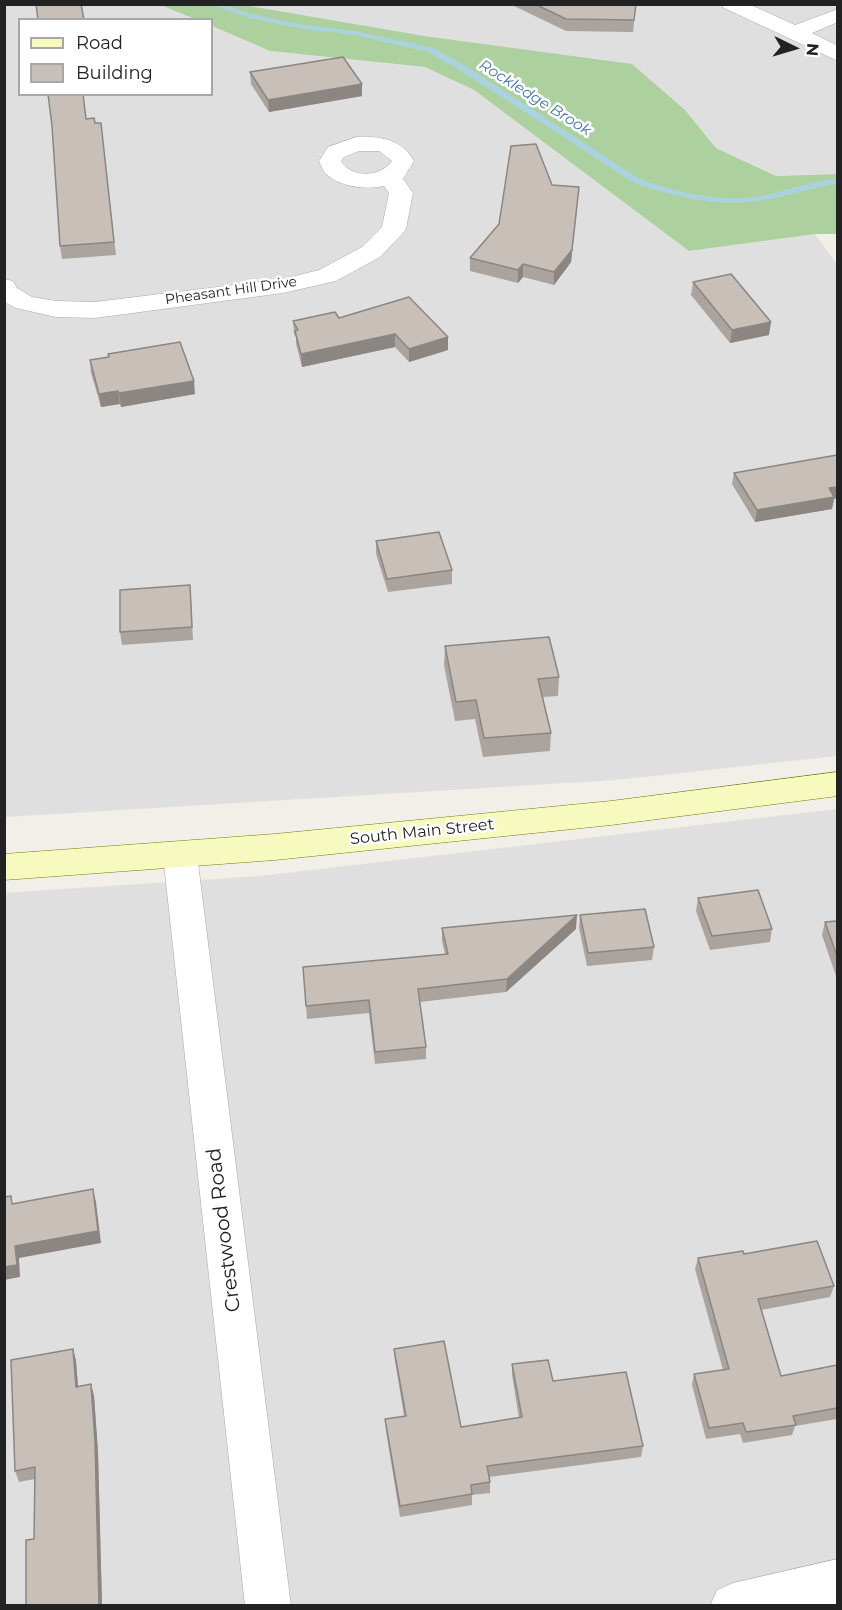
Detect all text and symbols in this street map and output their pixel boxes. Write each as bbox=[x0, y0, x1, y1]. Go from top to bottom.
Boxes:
legend bbox=[18, 18, 213, 96]
north arrow bbox=[764, 18, 824, 78]
text: Road bbox=[76, 32, 123, 54]
text: N bbox=[802, 42, 822, 57]
water label: Rockledge Brook bbox=[476, 56, 594, 140]
text: Building bbox=[76, 62, 153, 84]
street label: Pheasant Hill Drive bbox=[164, 273, 298, 309]
street label: South Main Street bbox=[349, 815, 495, 849]
street label: Crestwood Road bbox=[202, 1147, 246, 1313]

